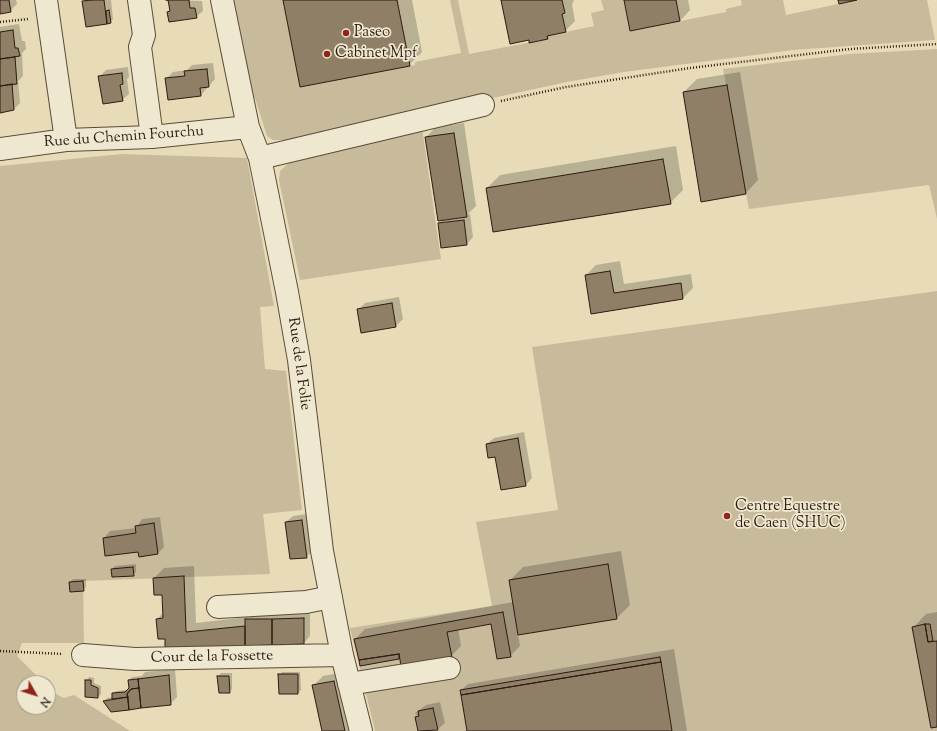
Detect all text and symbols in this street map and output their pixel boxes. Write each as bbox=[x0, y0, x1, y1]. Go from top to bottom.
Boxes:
place label: Paseo bbox=[354, 24, 390, 42]
marker: Paseo bbox=[341, 28, 351, 38]
place label: Cabinet Mpf bbox=[335, 45, 417, 63]
marker: Cabinet Mpf bbox=[322, 49, 332, 59]
street label: Rue du Chemin Fourchu bbox=[43, 123, 205, 153]
street label: Rue de la Folie bbox=[283, 316, 313, 412]
place label: Centre Equestre de Caen (SHUC) bbox=[735, 498, 846, 533]
marker: Centre Equestre de Caen (SHUC) bbox=[722, 511, 732, 521]
street label: Cour de la Fossette bbox=[151, 648, 273, 668]
north arrow bbox=[16, 675, 56, 715]
text: N bbox=[36, 693, 54, 710]

